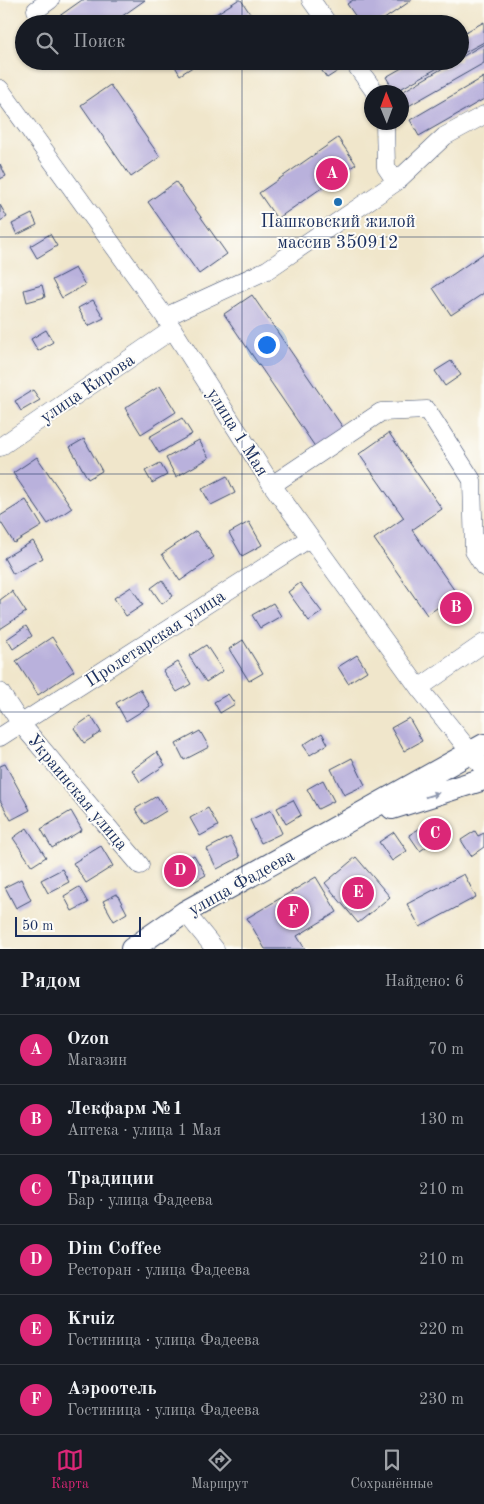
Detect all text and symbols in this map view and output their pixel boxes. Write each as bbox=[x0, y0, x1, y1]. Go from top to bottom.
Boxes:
search box bbox=[15, 15, 469, 70]
icon: search bbox=[33, 29, 61, 57]
text: Поиск bbox=[73, 33, 125, 52]
north arrow bbox=[364, 85, 409, 130]
pin: A bbox=[316, 155, 348, 193]
marker: Пашковский жилой массив 350912 bbox=[332, 196, 344, 208]
place label: Пашковский жилой массив 350912 bbox=[261, 213, 415, 252]
your location bbox=[254, 332, 280, 358]
street label: улица Кирова bbox=[37, 351, 138, 427]
street label: улица 1 Мая bbox=[203, 385, 271, 480]
street label: Пролетарская улица bbox=[82, 587, 229, 691]
pin: B bbox=[440, 589, 472, 627]
street label: Украинская улица bbox=[24, 731, 131, 854]
one-way arrow bbox=[425, 790, 440, 798]
pin: C bbox=[419, 815, 451, 853]
street label: улица Фадеева bbox=[186, 846, 298, 919]
pin: D bbox=[164, 852, 196, 890]
pin: E bbox=[342, 874, 374, 912]
pin: F bbox=[277, 893, 309, 931]
scale bar bbox=[15, 914, 141, 937]
text: 50 m bbox=[22, 919, 53, 933]
text: Рядом bbox=[20, 971, 81, 992]
text: Найдено: 6 bbox=[385, 974, 464, 990]
text: Ozon bbox=[67, 1030, 109, 1049]
text: A bbox=[30, 1042, 42, 1058]
text: 70 m bbox=[428, 1042, 464, 1058]
text: Магазин bbox=[67, 1053, 127, 1069]
text: Лекфарм №1 bbox=[67, 1100, 183, 1119]
text: B bbox=[30, 1112, 42, 1128]
text: 130 m bbox=[419, 1112, 464, 1128]
text: Аптека · улица 1 Мая bbox=[67, 1123, 221, 1139]
text: Традиции bbox=[67, 1170, 154, 1189]
text: C bbox=[31, 1182, 41, 1198]
text: 210 m bbox=[419, 1182, 464, 1198]
text: Бар · улица Фадеева bbox=[67, 1193, 213, 1209]
text: Dim Coffee bbox=[67, 1240, 161, 1259]
text: D bbox=[30, 1252, 42, 1268]
text: 210 m bbox=[419, 1252, 464, 1268]
text: Ресторан · улица Фадеева bbox=[67, 1263, 250, 1279]
text: Kruiz bbox=[67, 1310, 115, 1329]
text: E bbox=[30, 1322, 42, 1338]
text: 220 m bbox=[419, 1322, 464, 1338]
text: Гостиница · улица Фадеева bbox=[67, 1333, 260, 1349]
text: Аэроотель bbox=[67, 1380, 157, 1399]
text: F bbox=[31, 1392, 41, 1408]
text: 230 m bbox=[419, 1392, 464, 1408]
text: Гостиница · улица Фадеева bbox=[67, 1403, 260, 1419]
tab: Карта bbox=[51, 1446, 89, 1493]
tab: Маршрут bbox=[191, 1446, 248, 1493]
tab: Сохранённые bbox=[350, 1446, 433, 1493]

